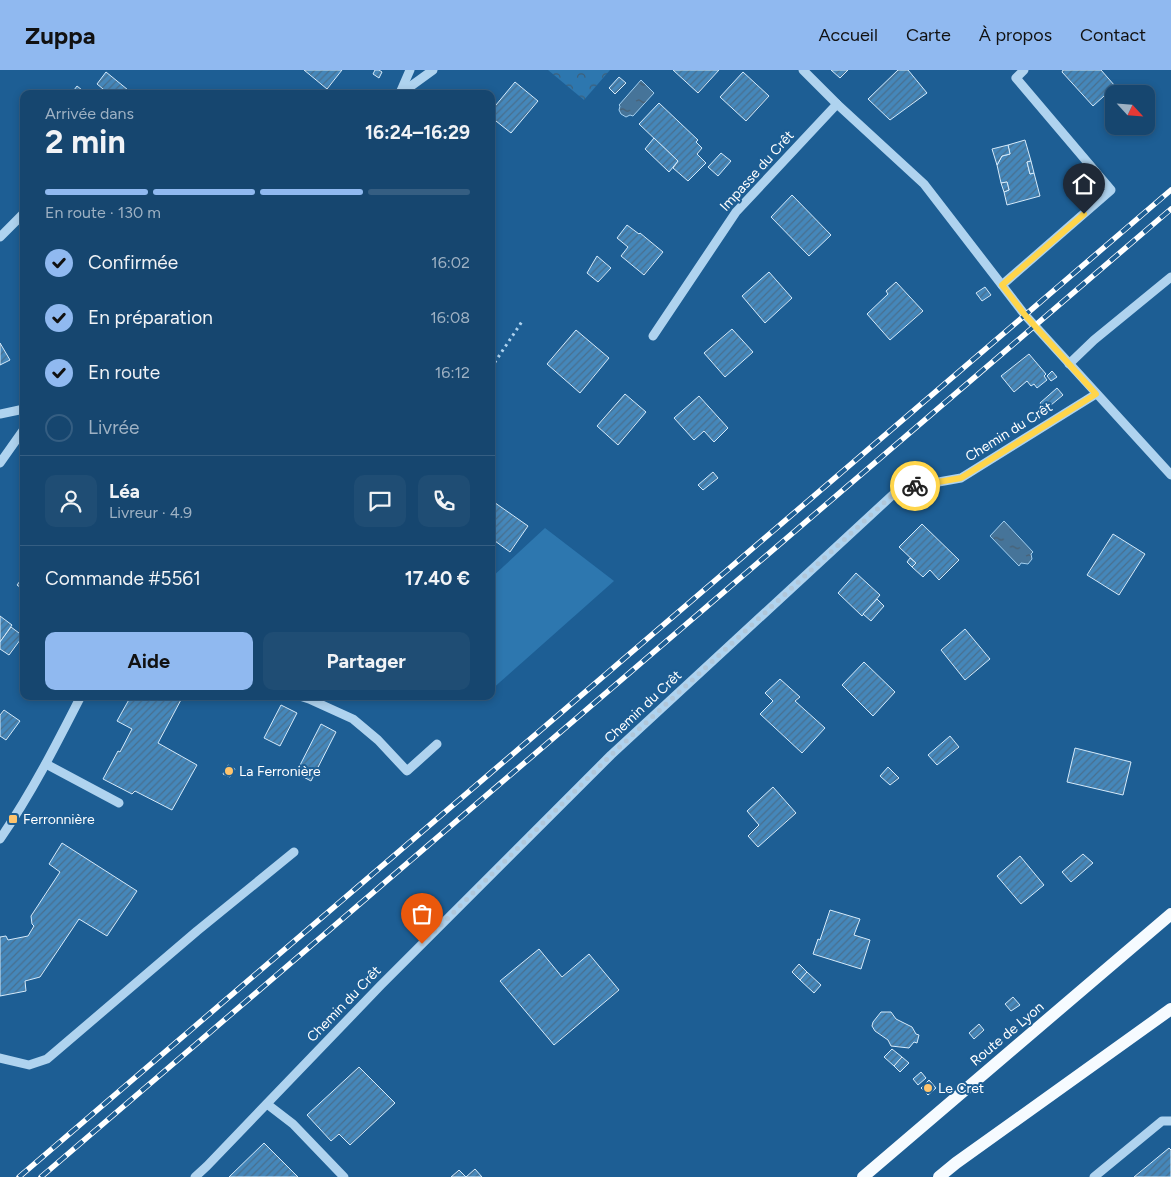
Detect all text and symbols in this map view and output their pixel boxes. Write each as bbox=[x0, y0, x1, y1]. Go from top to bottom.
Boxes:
text: Zuppa bbox=[25, 21, 95, 50]
text: Accueil bbox=[818, 24, 878, 46]
text: Carte bbox=[906, 24, 951, 46]
text: À propos bbox=[979, 24, 1052, 46]
text: Contact bbox=[1080, 24, 1146, 46]
north arrow bbox=[1105, 85, 1155, 135]
map controls bbox=[1105, 85, 1155, 135]
text: Arrivée dans bbox=[45, 104, 134, 123]
text: 16:24–16:29 bbox=[365, 121, 470, 144]
text: 2 min bbox=[45, 123, 126, 161]
street label: Impasse du Crêt bbox=[716, 127, 798, 215]
pin bbox=[1063, 163, 1105, 214]
icon: home bbox=[1070, 170, 1098, 198]
text: En route · 130 m bbox=[45, 203, 161, 222]
icon: check bbox=[45, 249, 73, 277]
text: Confirmée bbox=[88, 251, 178, 274]
text: 16:02 bbox=[431, 253, 470, 272]
icon: check bbox=[45, 304, 73, 332]
text: En préparation bbox=[88, 306, 213, 329]
text: 16:08 bbox=[430, 308, 470, 327]
icon: check bbox=[45, 359, 73, 387]
text: En route bbox=[88, 361, 160, 384]
text: 16:12 bbox=[435, 363, 470, 382]
street label: Chemin du Crêt bbox=[962, 398, 1056, 466]
text: Livrée bbox=[88, 416, 139, 439]
courier bbox=[890, 461, 940, 511]
icon: bike bbox=[901, 472, 929, 500]
button: person bbox=[45, 475, 97, 527]
button: chat bbox=[354, 475, 406, 527]
button: phone bbox=[418, 475, 470, 527]
text: Léa bbox=[109, 480, 140, 503]
text: Livreur · 4.9 bbox=[109, 503, 192, 522]
text: Commande #5561 bbox=[45, 567, 201, 590]
text: 17.40 € bbox=[405, 567, 470, 590]
button: Aide bbox=[45, 632, 253, 690]
button: Partager bbox=[263, 632, 470, 690]
street label: Chemin du Crêt bbox=[601, 667, 685, 747]
place label: La Ferronière bbox=[239, 763, 321, 780]
marker: La Ferronière bbox=[223, 765, 235, 777]
place label: Ferronnière bbox=[23, 811, 95, 828]
marker: Ferronnière bbox=[7, 813, 19, 825]
pin bbox=[401, 893, 443, 944]
icon: bag bbox=[408, 900, 436, 928]
street label: Chemin du Crêt bbox=[303, 962, 385, 1046]
street label: Route de Lyon bbox=[967, 998, 1047, 1070]
place label: Le Cret bbox=[938, 1080, 984, 1097]
marker: Le Cret bbox=[922, 1082, 934, 1094]

